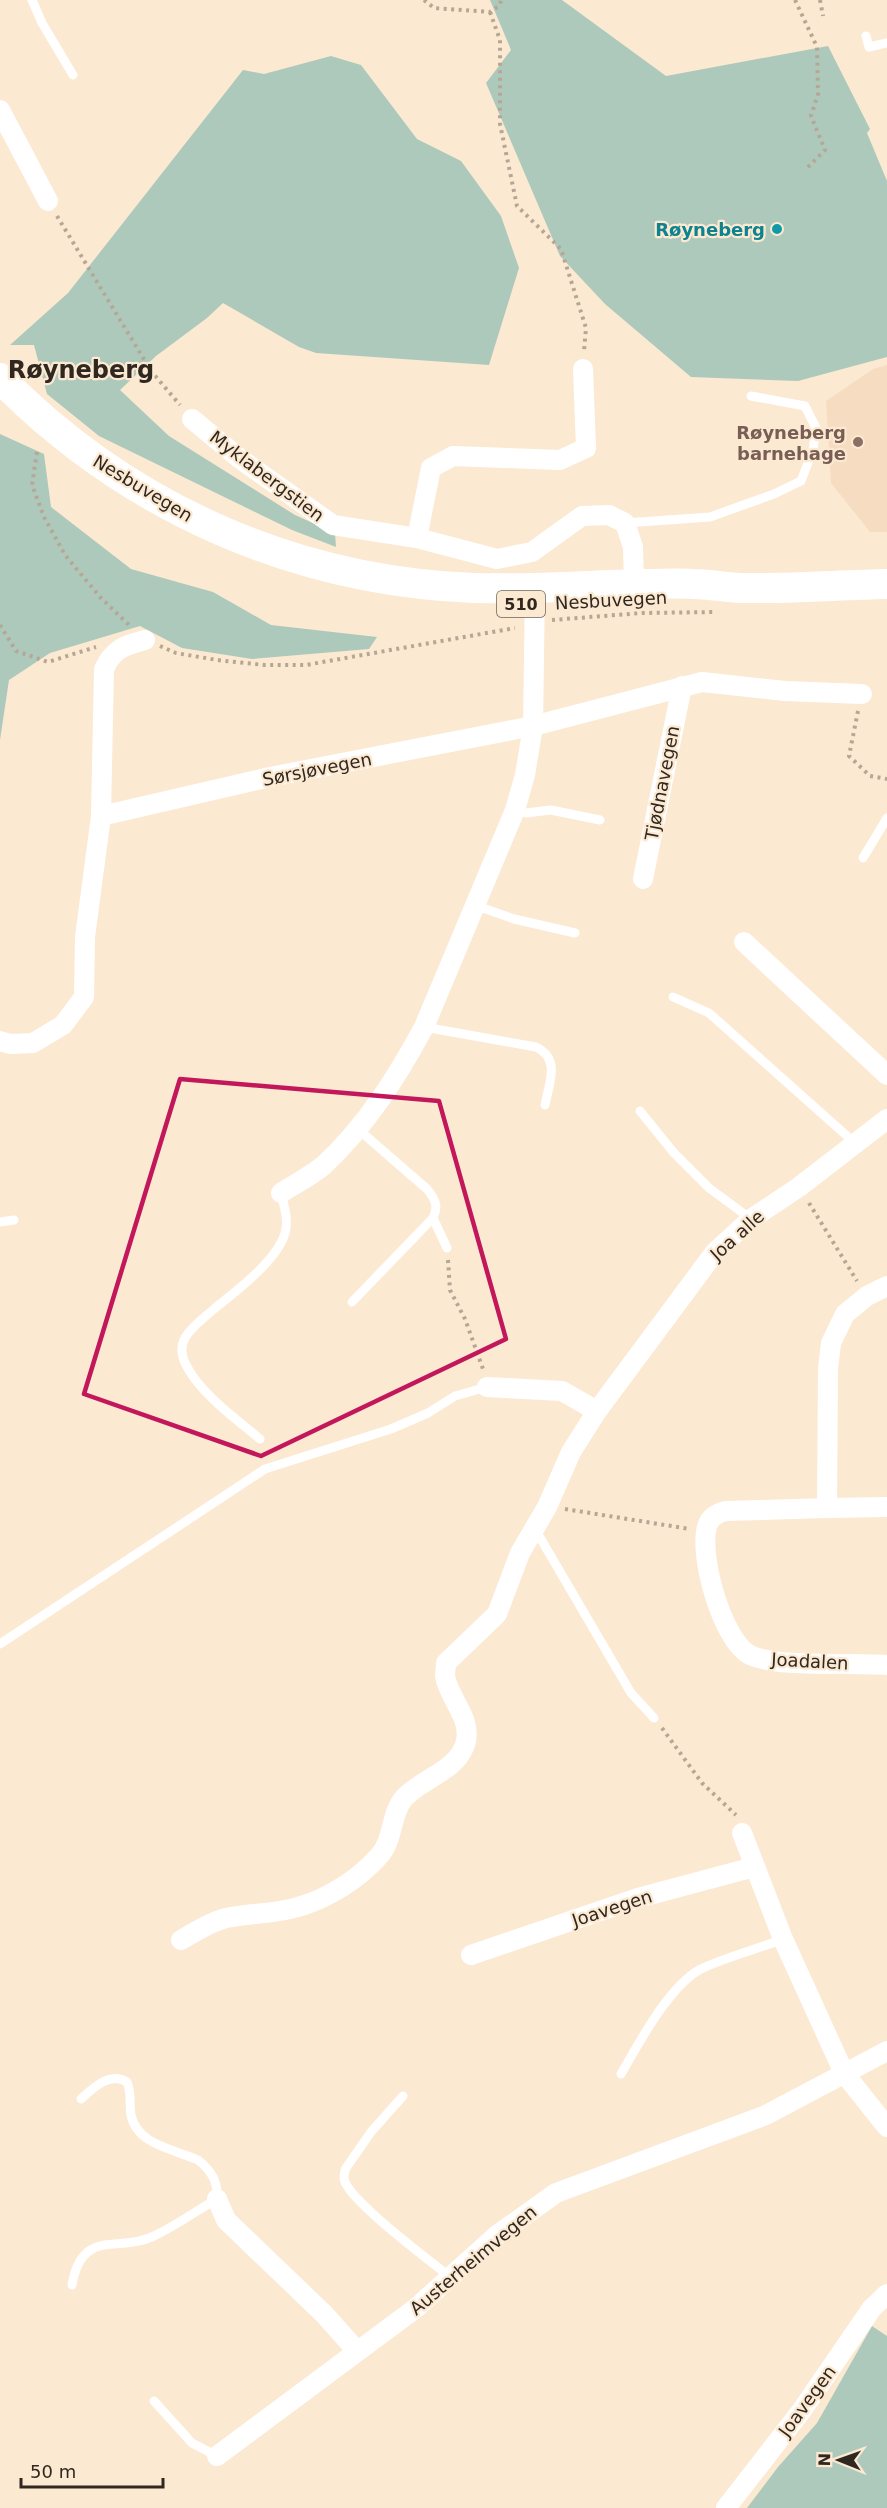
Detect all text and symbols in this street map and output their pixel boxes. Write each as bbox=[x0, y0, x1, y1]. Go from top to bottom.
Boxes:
place label: Røyneberg bbox=[655, 219, 765, 240]
marker: Røyneberg bbox=[770, 222, 784, 236]
district label: Røyneberg bbox=[8, 356, 154, 384]
place label: Røyneberg barnehage bbox=[736, 422, 846, 464]
street label: Myklabergstien bbox=[206, 426, 328, 526]
marker: Røyneberg barnehage bbox=[851, 435, 865, 449]
street label: Nesbuvegen bbox=[89, 450, 197, 526]
street label: Nesbuvegen bbox=[554, 587, 668, 613]
road number: 510 bbox=[497, 591, 545, 617]
street label: Tjødnavegen bbox=[640, 724, 683, 843]
street label: Sørsjøvegen bbox=[261, 748, 373, 790]
street label: Joa alle bbox=[705, 1205, 768, 1265]
street label: Joadalen bbox=[770, 1648, 849, 1674]
street label: Joavegen bbox=[568, 1885, 655, 1931]
street label: Austerheimvegen bbox=[405, 2201, 541, 2319]
street label: Joavegen bbox=[774, 2361, 840, 2442]
north arrow bbox=[809, 2430, 869, 2490]
scale bar bbox=[21, 2451, 164, 2489]
text: N bbox=[815, 2453, 834, 2467]
text: 50 m bbox=[30, 2461, 76, 2482]

